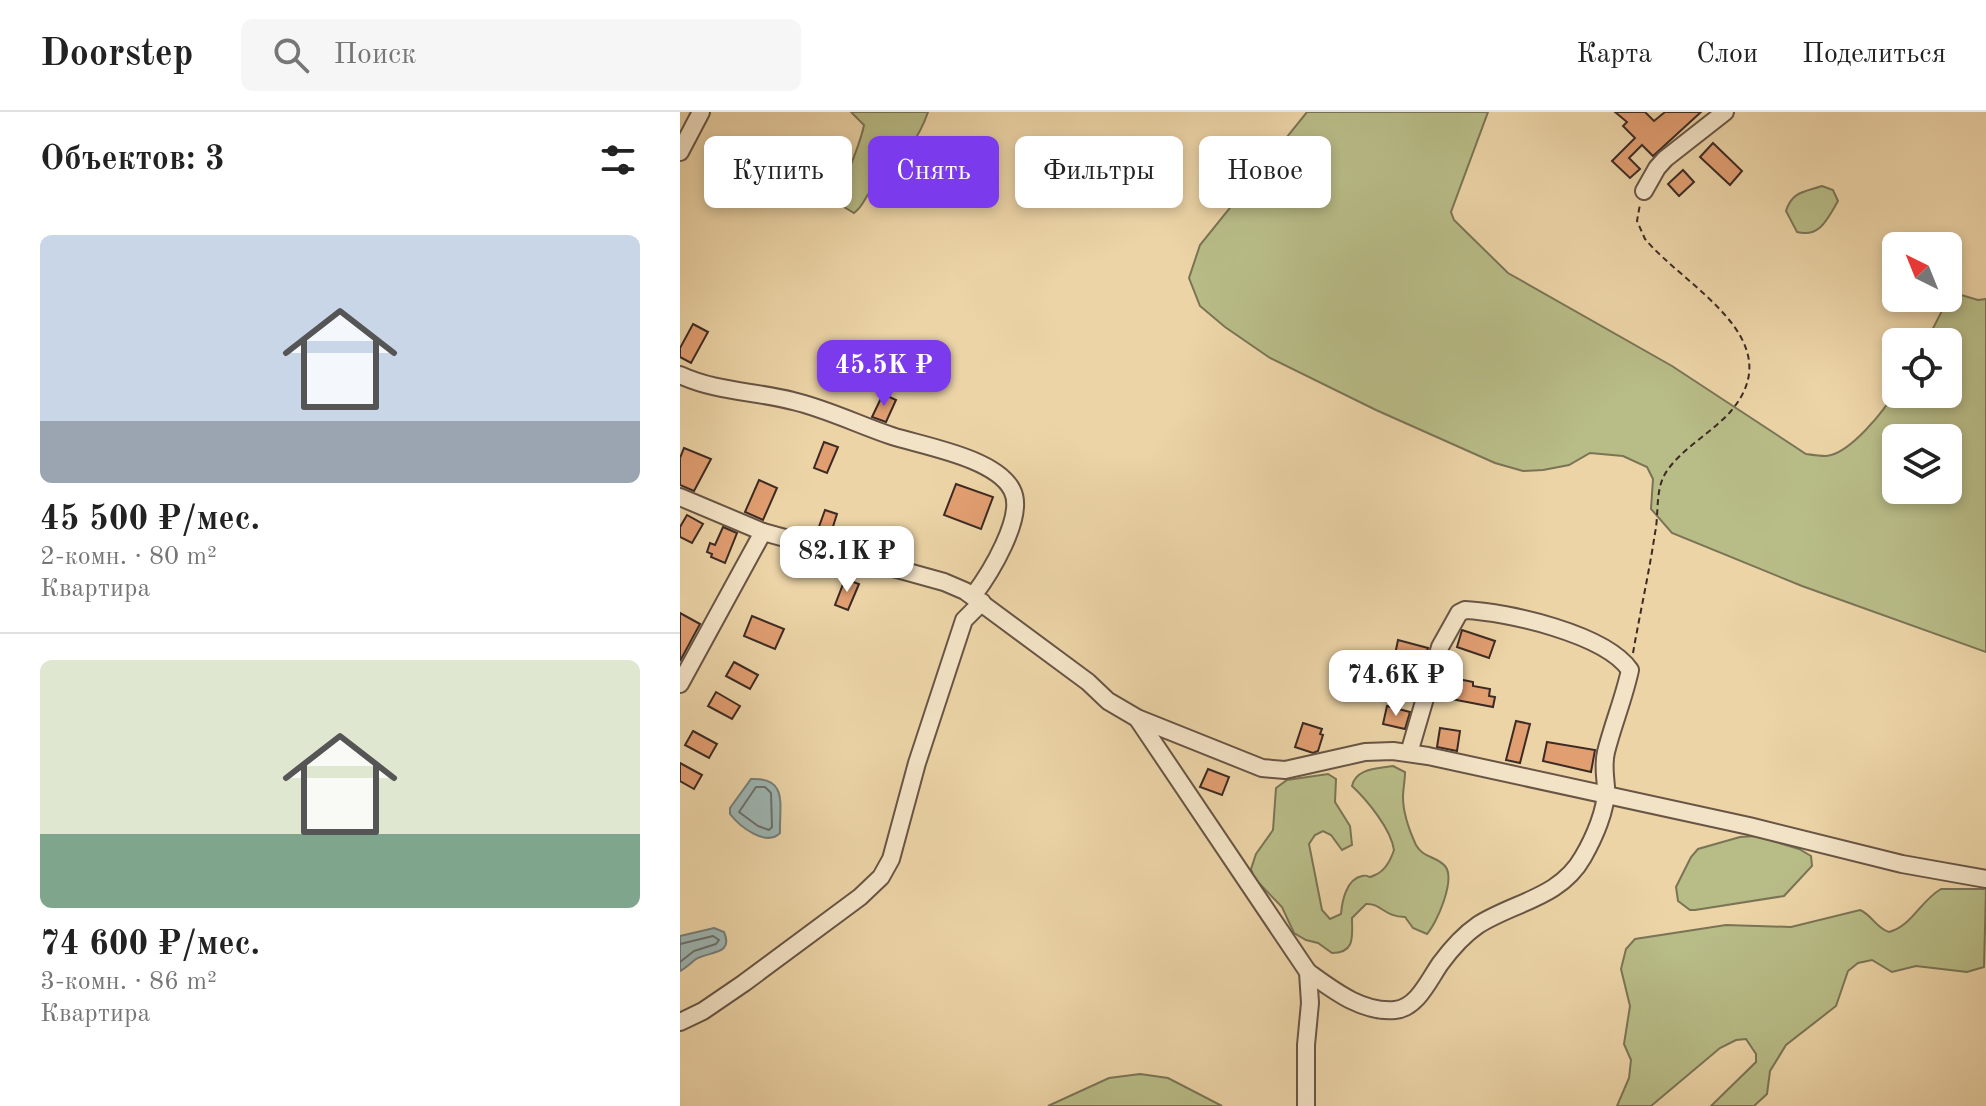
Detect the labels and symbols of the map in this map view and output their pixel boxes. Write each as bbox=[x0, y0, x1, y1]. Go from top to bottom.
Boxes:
north arrow bbox=[1882, 232, 1962, 312]
pin: 45.5K ₽ bbox=[810, 340, 958, 408]
pin: 82.1K ₽ bbox=[773, 526, 921, 594]
pin: 74.6K ₽ bbox=[1322, 650, 1470, 718]

